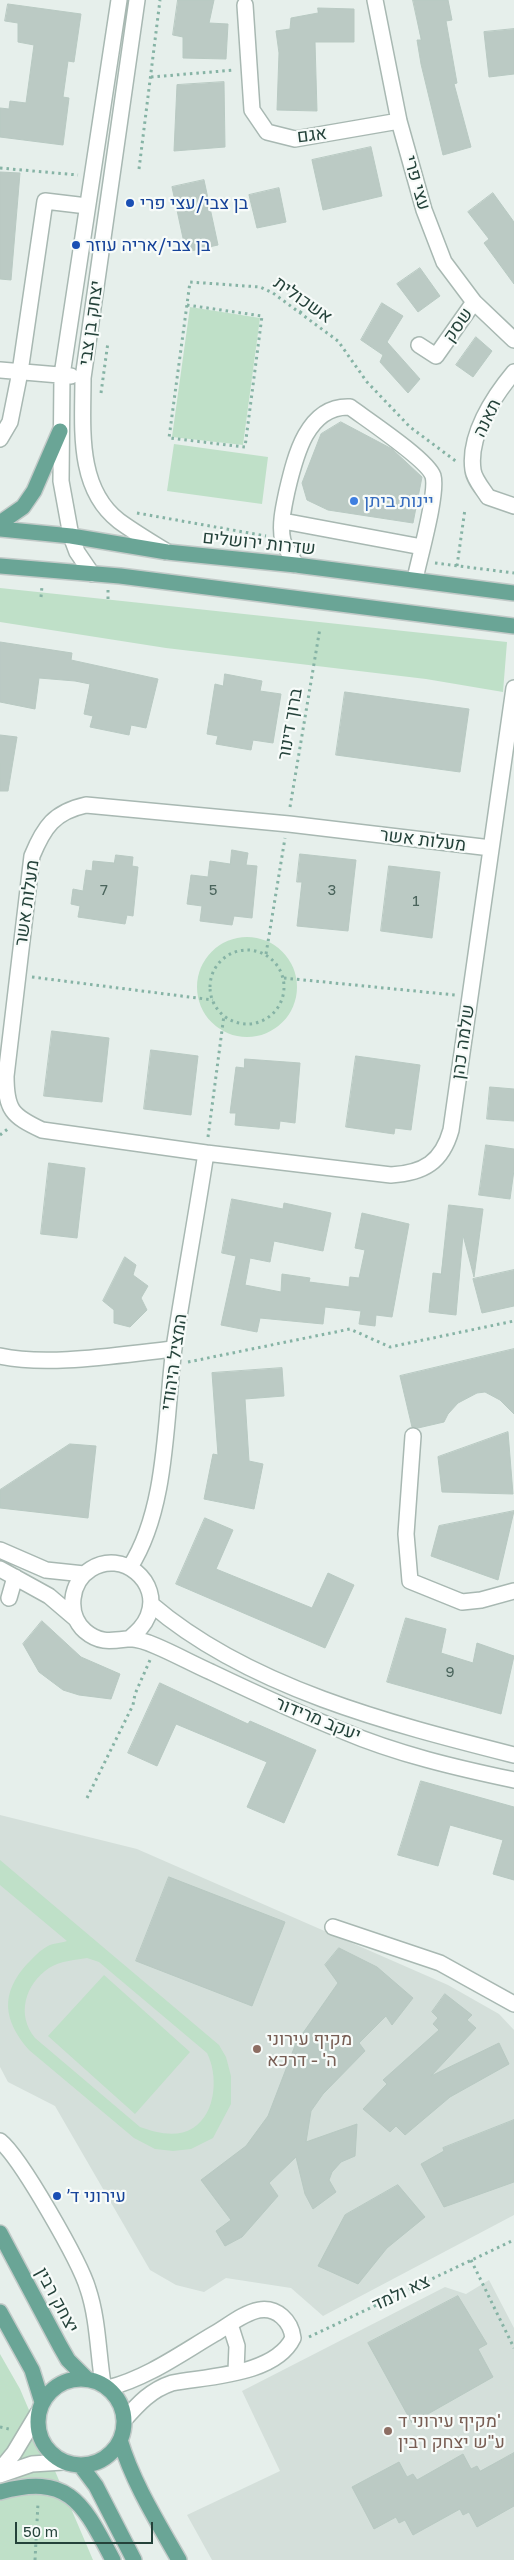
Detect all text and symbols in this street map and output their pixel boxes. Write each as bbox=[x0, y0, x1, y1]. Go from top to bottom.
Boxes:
street label: אגם bbox=[296, 122, 328, 148]
street label: עצי פרי bbox=[399, 153, 435, 213]
place label: בן צבי/עצי פרי bbox=[140, 192, 248, 214]
marker: בן צבי/עצי פרי bbox=[124, 197, 136, 209]
place label: בן צבי/אריה עוזר bbox=[86, 234, 210, 256]
marker: בן צבי/אריה עוזר bbox=[70, 239, 82, 251]
street label: אשכולית bbox=[269, 272, 337, 328]
street label: יצחק בן צבי bbox=[74, 279, 108, 367]
street label: שסק bbox=[439, 304, 477, 346]
street label: תאנה bbox=[469, 395, 505, 441]
place label: יינות ביתן bbox=[364, 490, 434, 512]
marker: יינות ביתן bbox=[348, 495, 360, 507]
street label: שדרות ירושלים bbox=[201, 526, 317, 560]
street label: ברוך דינור bbox=[273, 686, 307, 762]
street label: מעלות אשר bbox=[379, 824, 467, 856]
street label: מעלות אשר bbox=[10, 859, 44, 947]
house number: 7 bbox=[100, 881, 108, 899]
house number: 5 bbox=[209, 881, 217, 899]
house number: 3 bbox=[328, 881, 336, 899]
house number: 1 bbox=[412, 892, 420, 910]
street label: שלמה כהן bbox=[447, 1003, 479, 1081]
street label: המציל היהודי bbox=[157, 1312, 191, 1412]
house number: 9 bbox=[445, 1663, 455, 1681]
street label: יעקב מרידור bbox=[272, 1692, 364, 1746]
place label: מקיף עירוני ה' - דרכא bbox=[267, 2028, 352, 2070]
marker: מקיף עירוני ה' - דרכא bbox=[251, 2043, 263, 2055]
place label: עירוני ד׳ bbox=[67, 2185, 126, 2207]
marker: עירוני ד׳ bbox=[51, 2190, 63, 2202]
street label: יצחק רבין bbox=[31, 2264, 83, 2336]
street label: צא ולמד bbox=[369, 2270, 433, 2316]
place label: מקיף עירוני ד' ע"ש יצחק רבין bbox=[398, 2410, 505, 2452]
marker: מקיף עירוני ד' ע"ש יצחק רבין bbox=[382, 2425, 394, 2437]
scale bar bbox=[18, 2512, 155, 2544]
text: 50 m bbox=[23, 2522, 58, 2540]

